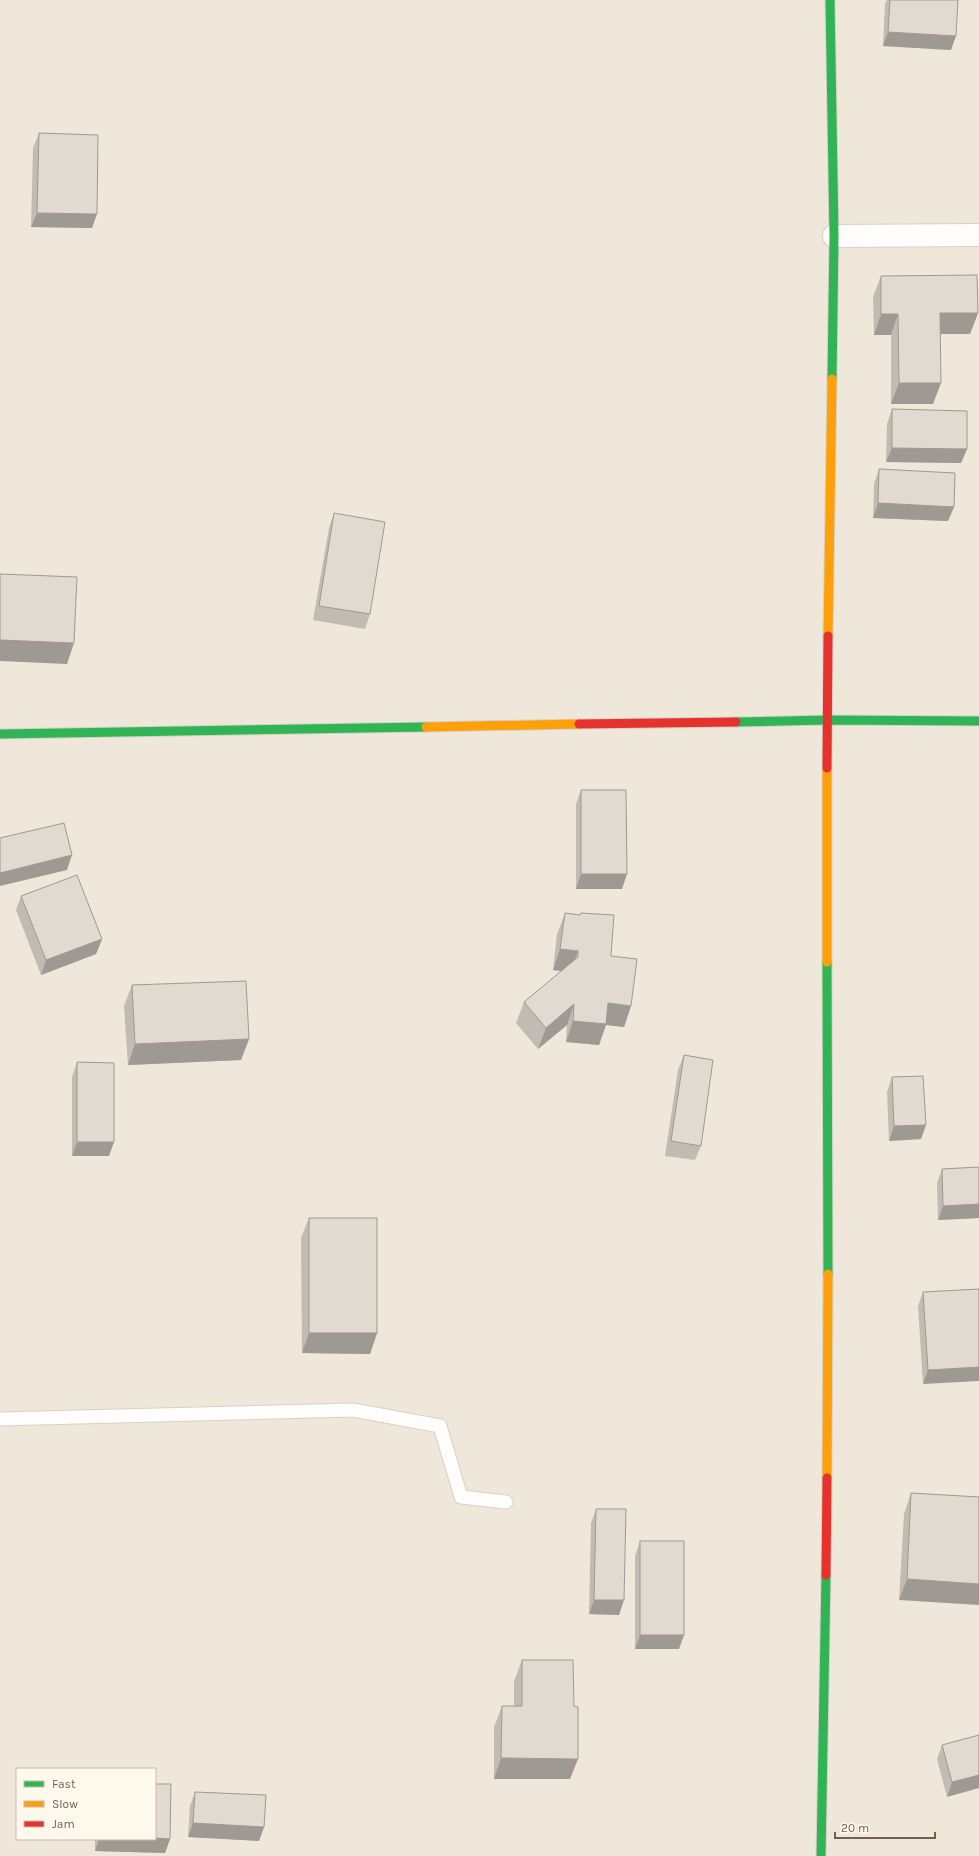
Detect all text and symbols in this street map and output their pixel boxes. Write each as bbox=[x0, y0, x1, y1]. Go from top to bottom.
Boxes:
legend bbox=[16, 1768, 156, 1840]
text: Fast bbox=[52, 1777, 76, 1791]
text: Slow bbox=[52, 1797, 78, 1811]
scale bar bbox=[835, 1814, 935, 1840]
text: Jam bbox=[52, 1817, 75, 1831]
text: 20 m bbox=[841, 1821, 869, 1835]

